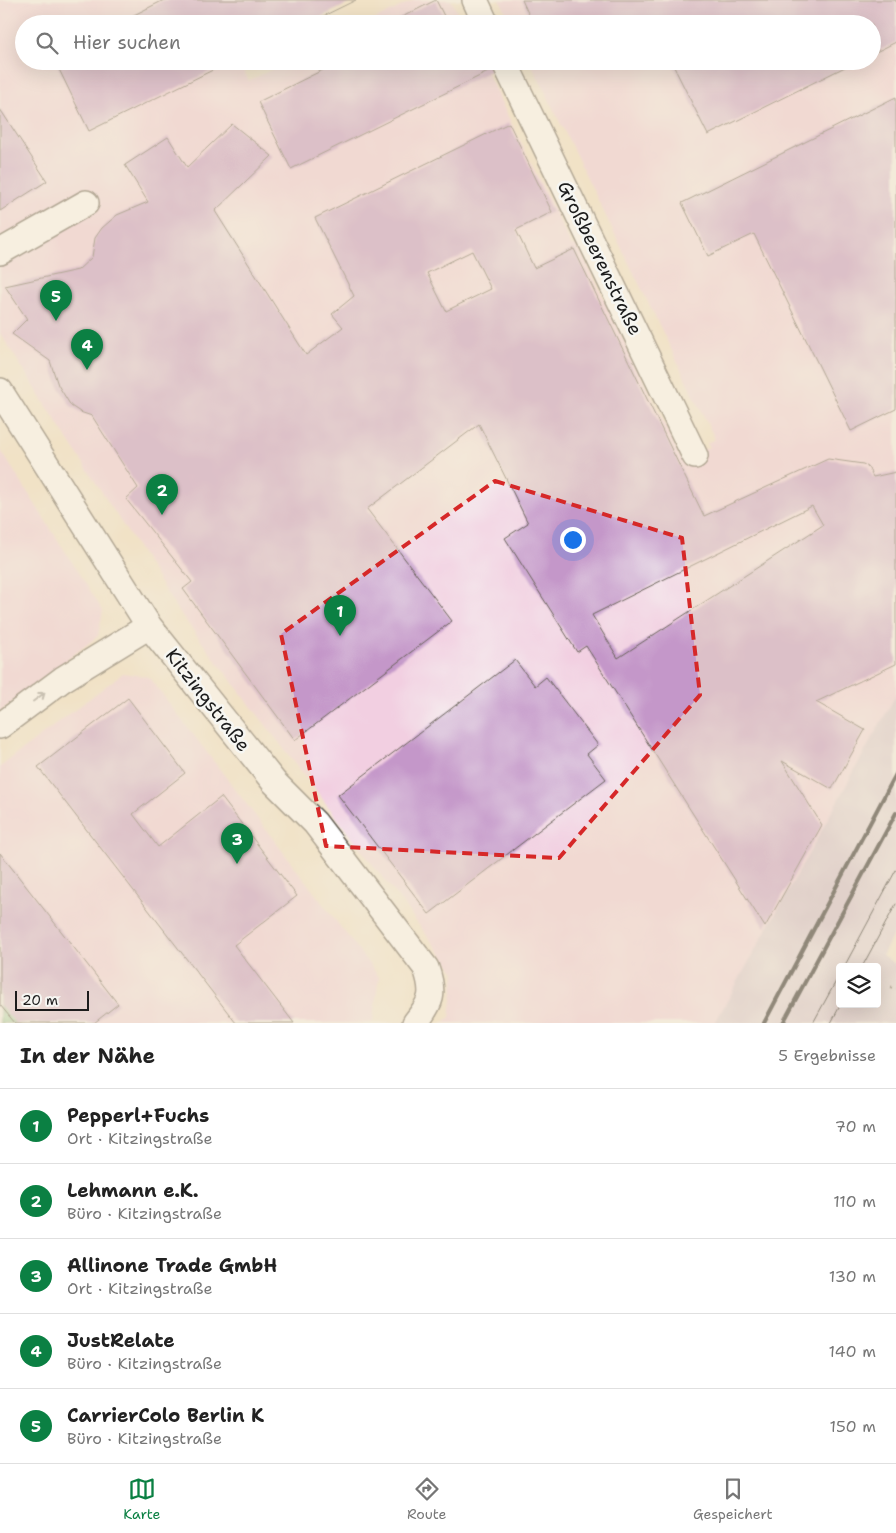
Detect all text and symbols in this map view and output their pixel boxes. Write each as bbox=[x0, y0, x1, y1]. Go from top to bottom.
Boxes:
search box bbox=[15, 15, 881, 70]
icon: search bbox=[33, 29, 61, 57]
text: Hier suchen bbox=[73, 30, 181, 55]
street label: Großbeerenstraße bbox=[552, 177, 648, 339]
pin: 5 bbox=[40, 280, 72, 321]
pin: 4 bbox=[71, 329, 103, 370]
pin: 2 bbox=[146, 474, 178, 515]
your location bbox=[560, 527, 586, 553]
pin: 1 bbox=[324, 595, 356, 636]
street label: Kitzingstraße bbox=[160, 643, 256, 757]
one-way arrow bbox=[32, 692, 46, 702]
pin: 3 bbox=[221, 823, 253, 864]
map controls bbox=[836, 963, 881, 1008]
button: layers bbox=[836, 963, 881, 1008]
scale bar bbox=[15, 988, 89, 1011]
text: 20 m bbox=[22, 991, 58, 1009]
text: In der Nähe bbox=[20, 1042, 155, 1070]
text: 5 Ergebnisse bbox=[778, 1045, 876, 1066]
text: Pepperl+Fuchs bbox=[67, 1103, 209, 1128]
text: 1 bbox=[32, 1116, 40, 1137]
text: 70 m bbox=[835, 1116, 876, 1137]
text: Ort · Kitzingstraße bbox=[67, 1128, 213, 1149]
text: Lehmann e.K. bbox=[67, 1178, 199, 1203]
text: 2 bbox=[30, 1191, 42, 1212]
text: 110 m bbox=[833, 1191, 876, 1212]
text: Büro · Kitzingstraße bbox=[67, 1203, 222, 1224]
text: Allinone Trade GmbH bbox=[67, 1253, 277, 1278]
text: 3 bbox=[30, 1266, 42, 1287]
text: 130 m bbox=[829, 1266, 876, 1287]
text: Ort · Kitzingstraße bbox=[67, 1278, 213, 1299]
text: JustRelate bbox=[67, 1328, 175, 1353]
text: 4 bbox=[30, 1341, 42, 1362]
text: 140 m bbox=[829, 1341, 876, 1362]
text: Büro · Kitzingstraße bbox=[67, 1353, 222, 1374]
text: CarrierColo Berlin K bbox=[67, 1403, 264, 1428]
text: 5 bbox=[31, 1416, 41, 1437]
text: 150 m bbox=[829, 1416, 876, 1437]
text: Büro · Kitzingstraße bbox=[67, 1428, 222, 1449]
tab: Karte bbox=[123, 1475, 160, 1523]
tab: Route bbox=[407, 1475, 446, 1523]
tab: Gespeichert bbox=[693, 1475, 773, 1523]

